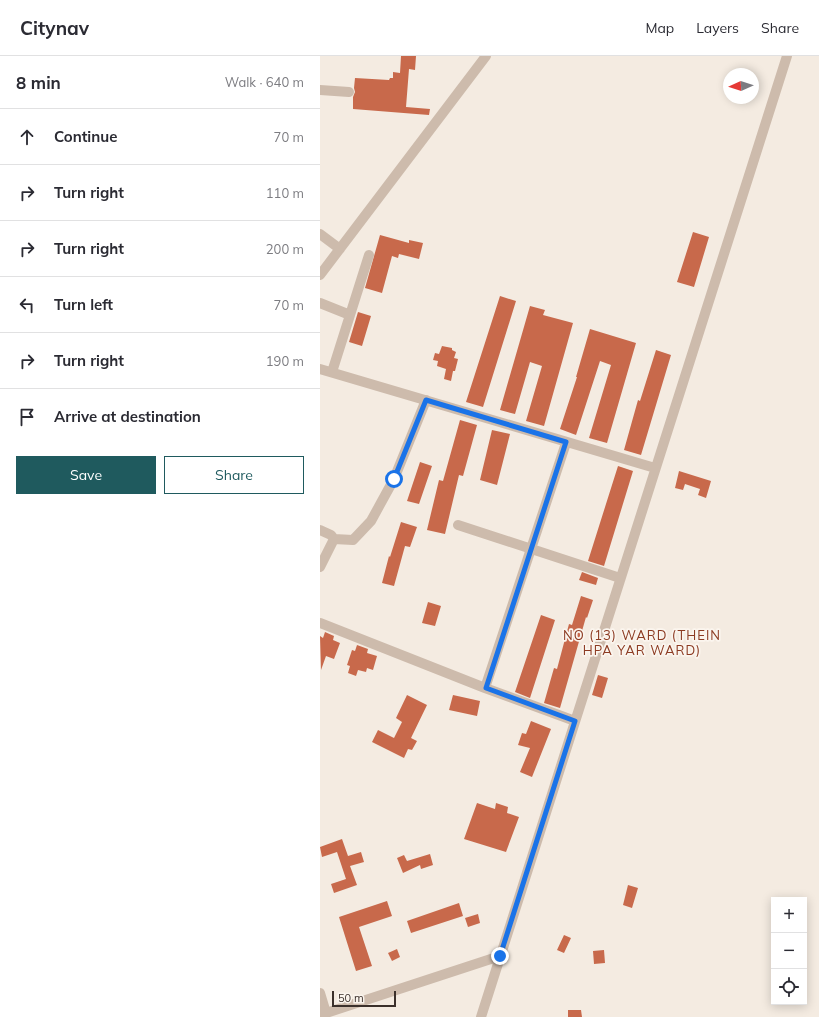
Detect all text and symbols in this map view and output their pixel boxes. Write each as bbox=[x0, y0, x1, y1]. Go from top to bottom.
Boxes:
text: Citynav bbox=[20, 16, 89, 40]
text: Map bbox=[645, 19, 674, 37]
text: Layers bbox=[696, 19, 739, 37]
text: Share bbox=[761, 19, 799, 37]
north arrow bbox=[723, 68, 759, 104]
text: 8 min bbox=[16, 72, 61, 93]
text: Walk · 640 m bbox=[225, 74, 304, 90]
icon: ahead bbox=[16, 126, 38, 148]
text: Continue bbox=[54, 127, 117, 146]
text: 70 m bbox=[274, 129, 304, 145]
icon: right bbox=[16, 182, 38, 204]
text: Turn right bbox=[54, 183, 124, 202]
text: 110 m bbox=[266, 185, 304, 201]
icon: right bbox=[16, 238, 38, 260]
text: Turn right bbox=[54, 239, 124, 258]
text: 200 m bbox=[266, 241, 304, 257]
icon: left bbox=[16, 294, 38, 316]
text: Turn left bbox=[54, 295, 113, 314]
text: 70 m bbox=[274, 297, 304, 313]
icon: right bbox=[16, 350, 38, 372]
text: Turn right bbox=[54, 351, 124, 370]
text: 190 m bbox=[266, 353, 304, 369]
icon: arrive bbox=[16, 406, 38, 428]
text: Arrive at destination bbox=[54, 407, 201, 426]
button: Save bbox=[16, 456, 156, 494]
button: Share bbox=[164, 456, 304, 494]
route start bbox=[385, 470, 403, 488]
district label: NO (13) WARD (THEIN HPA YAR WARD) bbox=[563, 627, 721, 658]
map controls bbox=[771, 897, 807, 1005]
button: + bbox=[771, 897, 807, 933]
button: − bbox=[771, 933, 807, 969]
route end bbox=[491, 947, 509, 965]
button: locate bbox=[771, 969, 807, 1005]
scale bar bbox=[332, 989, 396, 1008]
text: 50 m bbox=[338, 991, 364, 1005]

